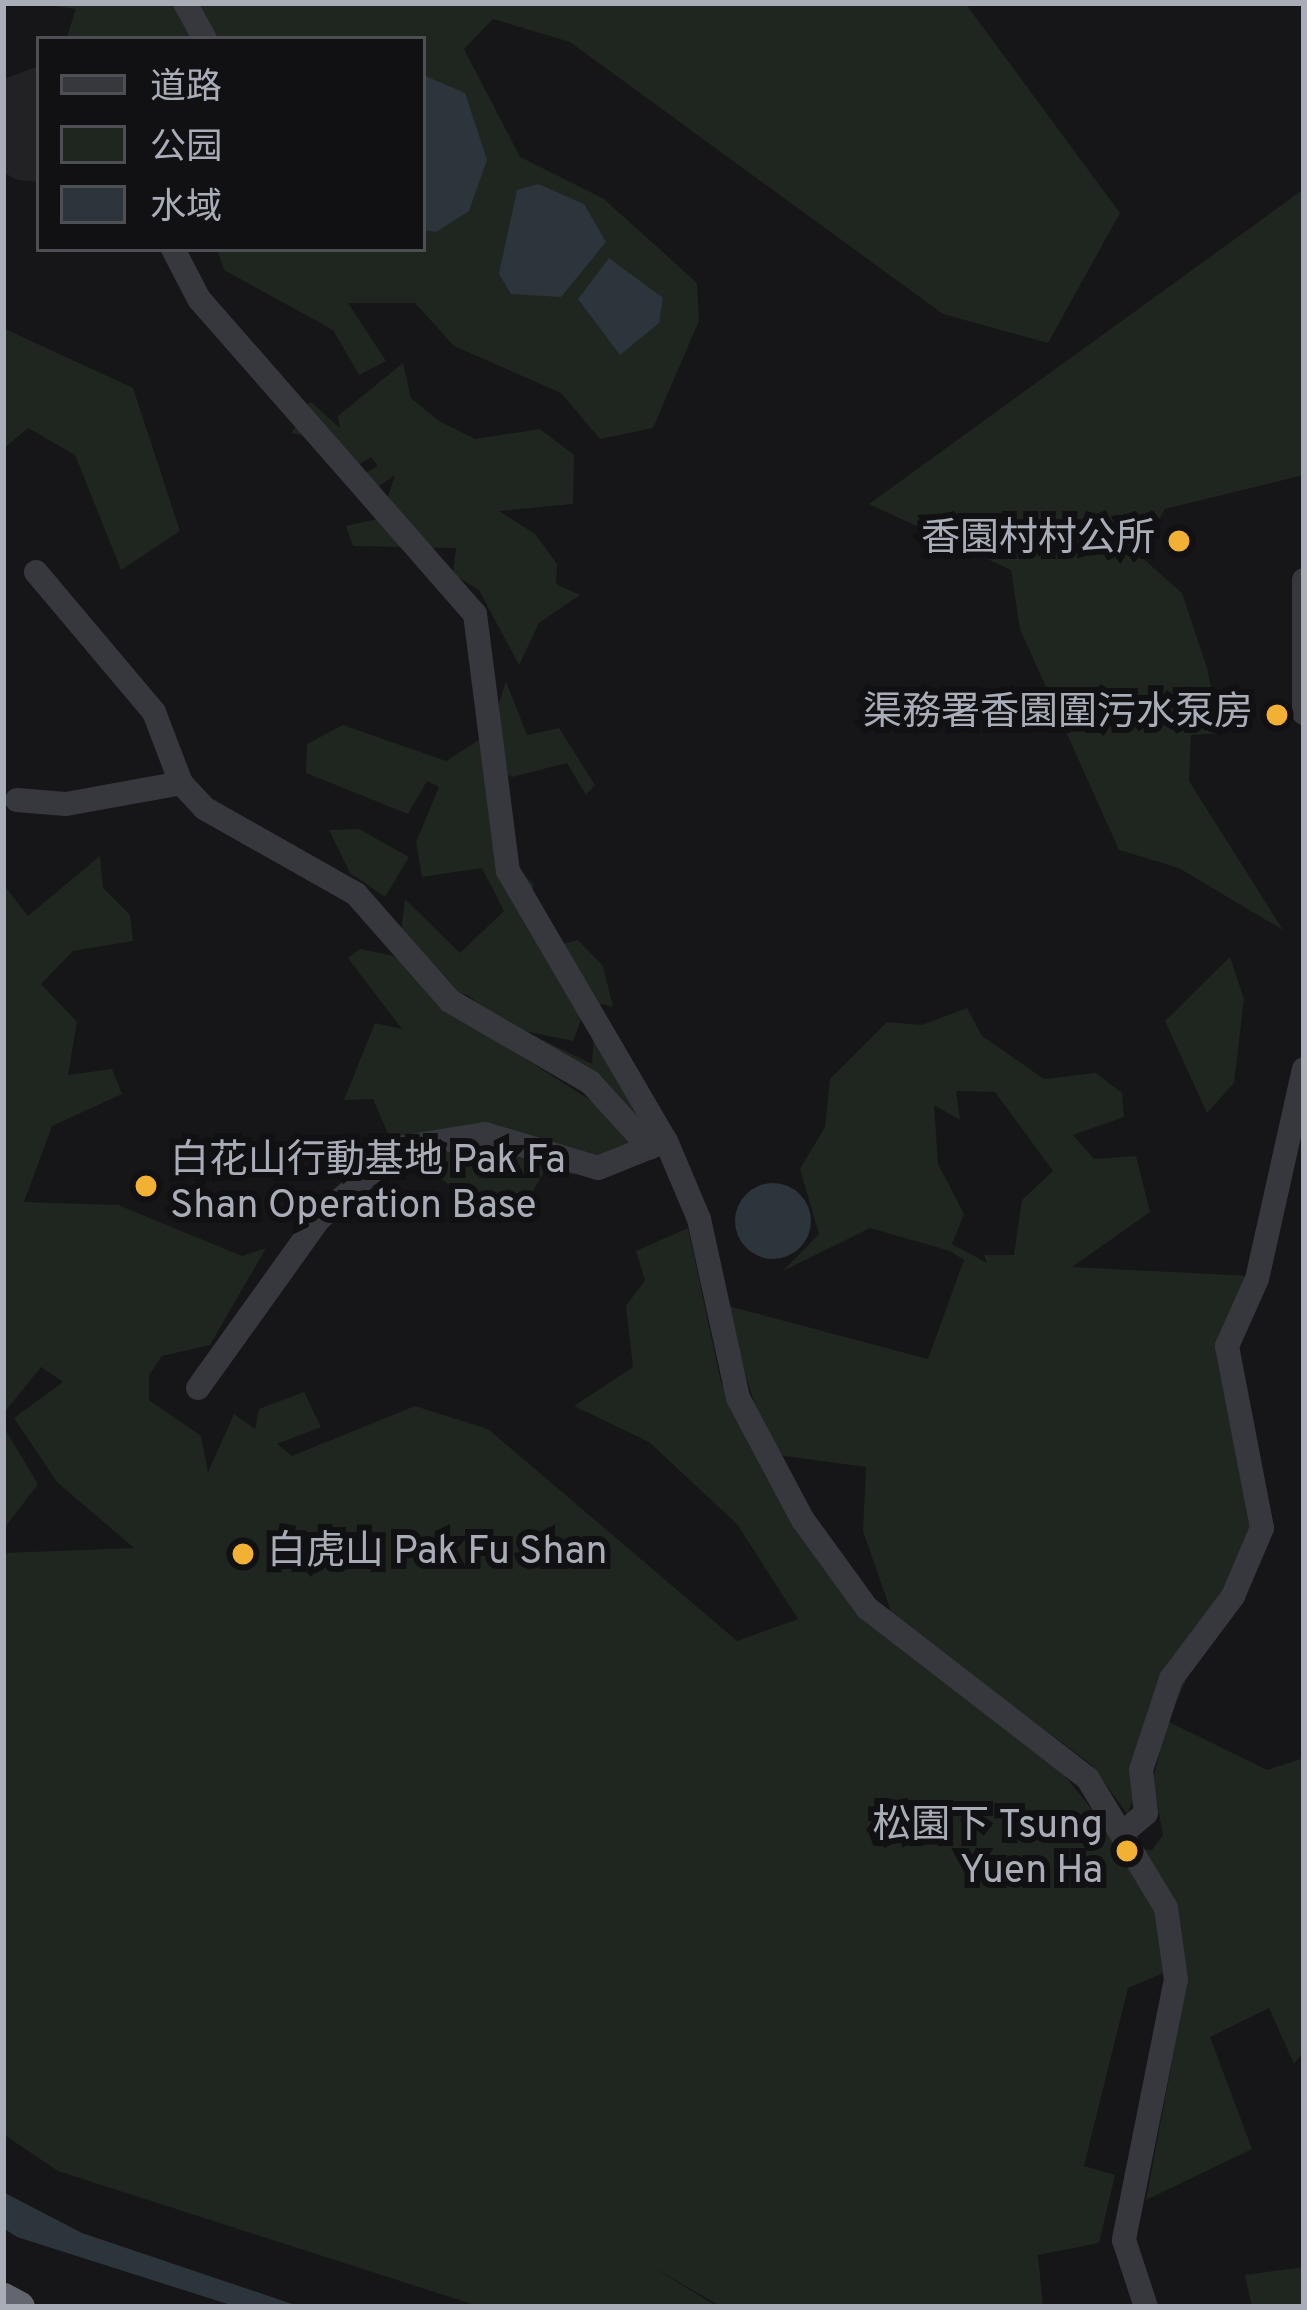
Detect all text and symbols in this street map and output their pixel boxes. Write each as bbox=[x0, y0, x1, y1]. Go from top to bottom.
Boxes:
legend bbox=[36, 36, 426, 252]
text: 道路 bbox=[150, 66, 222, 112]
text: 公园 bbox=[150, 126, 222, 172]
text: 水域 bbox=[150, 186, 222, 232]
place label: 香園村村公所 bbox=[921, 518, 1155, 564]
marker: 香園村村公所 bbox=[1166, 528, 1192, 554]
place label: 渠務署香園圍污水泵房 bbox=[863, 692, 1253, 738]
marker: 渠務署香園圍污水泵房 bbox=[1264, 702, 1290, 728]
place label: 白花山行動基地 Pak Fa Shan Operation Base bbox=[170, 1141, 566, 1232]
marker: 白花山行動基地 Pak Fa Shan Operation Base bbox=[133, 1173, 159, 1199]
place label: 白虎山 Pak Fu Shan bbox=[267, 1531, 608, 1577]
marker: 白虎山 Pak Fu Shan bbox=[230, 1541, 256, 1567]
place label: 松園下 Tsung Yuen Ha bbox=[872, 1806, 1103, 1897]
marker: 松園下 Tsung Yuen Ha bbox=[1114, 1838, 1140, 1864]

